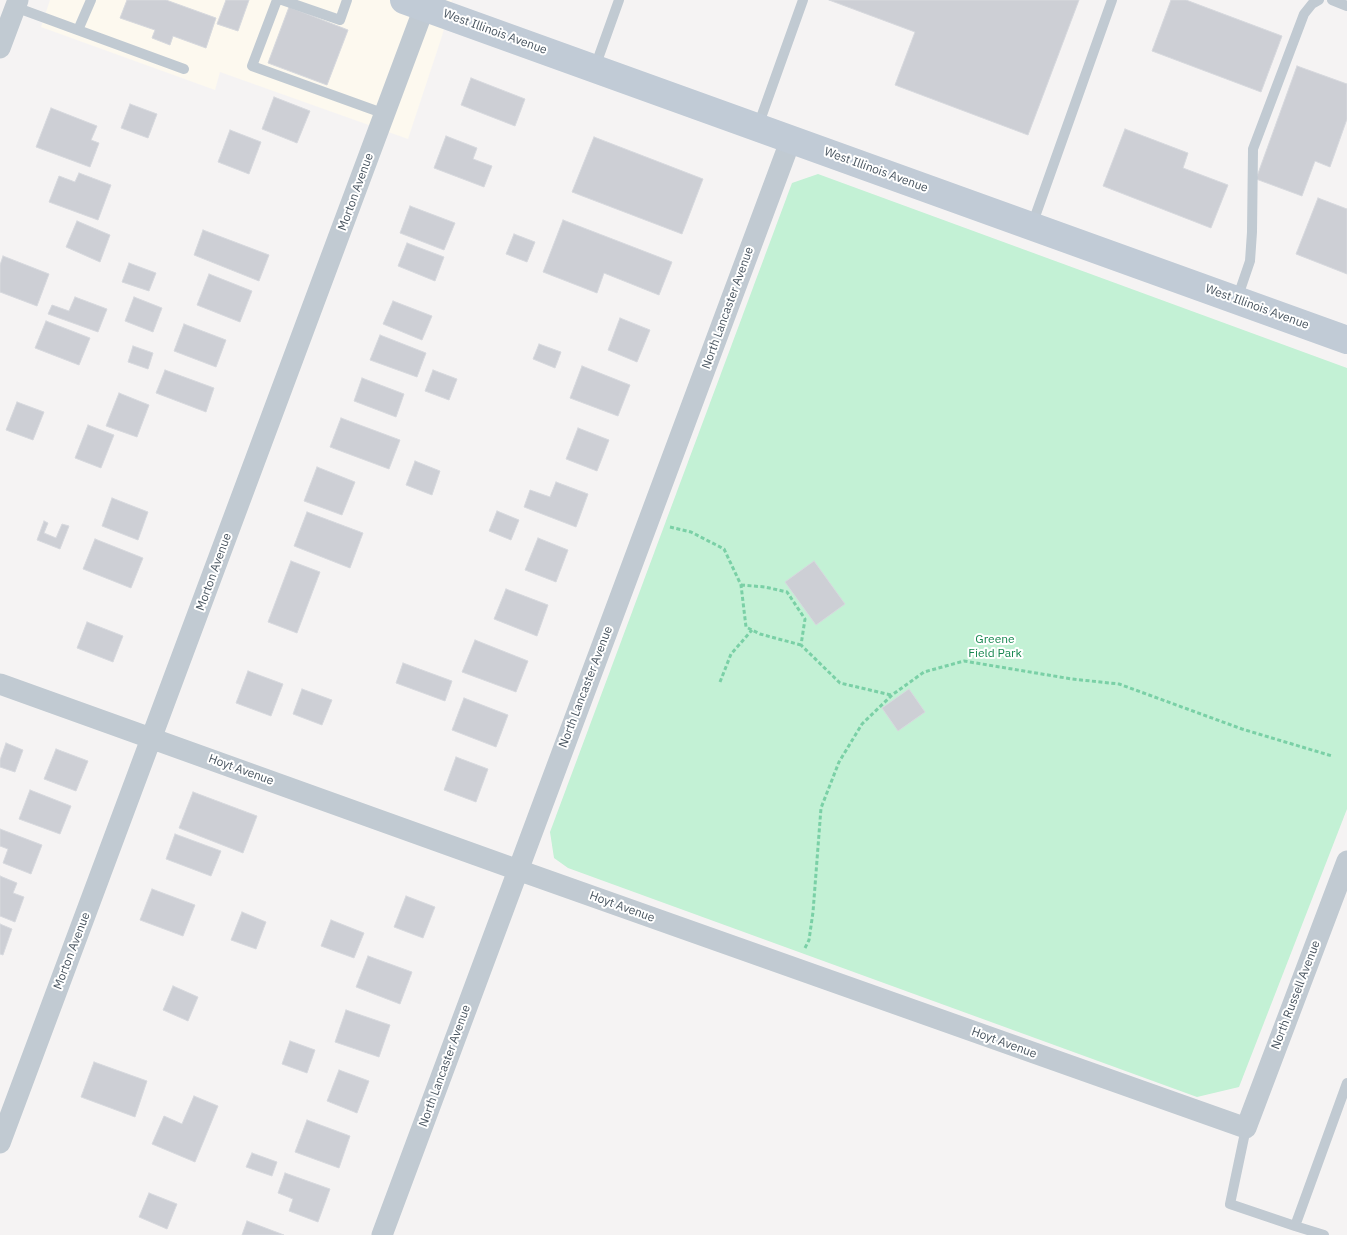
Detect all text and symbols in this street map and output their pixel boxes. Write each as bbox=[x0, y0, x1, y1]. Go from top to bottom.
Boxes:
street label: West Illinois Avenue bbox=[441, 7, 549, 57]
street label: West Illinois Avenue bbox=[822, 145, 930, 195]
street label: Morton Avenue bbox=[335, 151, 377, 233]
street label: North Lancaster Avenue bbox=[699, 245, 757, 371]
street label: West Illinois Avenue bbox=[1203, 282, 1311, 332]
street label: Morton Avenue bbox=[193, 531, 235, 613]
street label: North Lancaster Avenue bbox=[556, 624, 616, 750]
park label: Greene Field Park bbox=[968, 633, 1022, 661]
street label: Hoyt Avenue bbox=[206, 752, 276, 788]
street label: Hoyt Avenue bbox=[587, 889, 657, 925]
street label: Morton Avenue bbox=[51, 910, 93, 992]
street label: North Russell Avenue bbox=[1269, 938, 1323, 1052]
street label: North Lancaster Avenue bbox=[416, 1003, 474, 1129]
street label: Hoyt Avenue bbox=[969, 1025, 1039, 1061]

